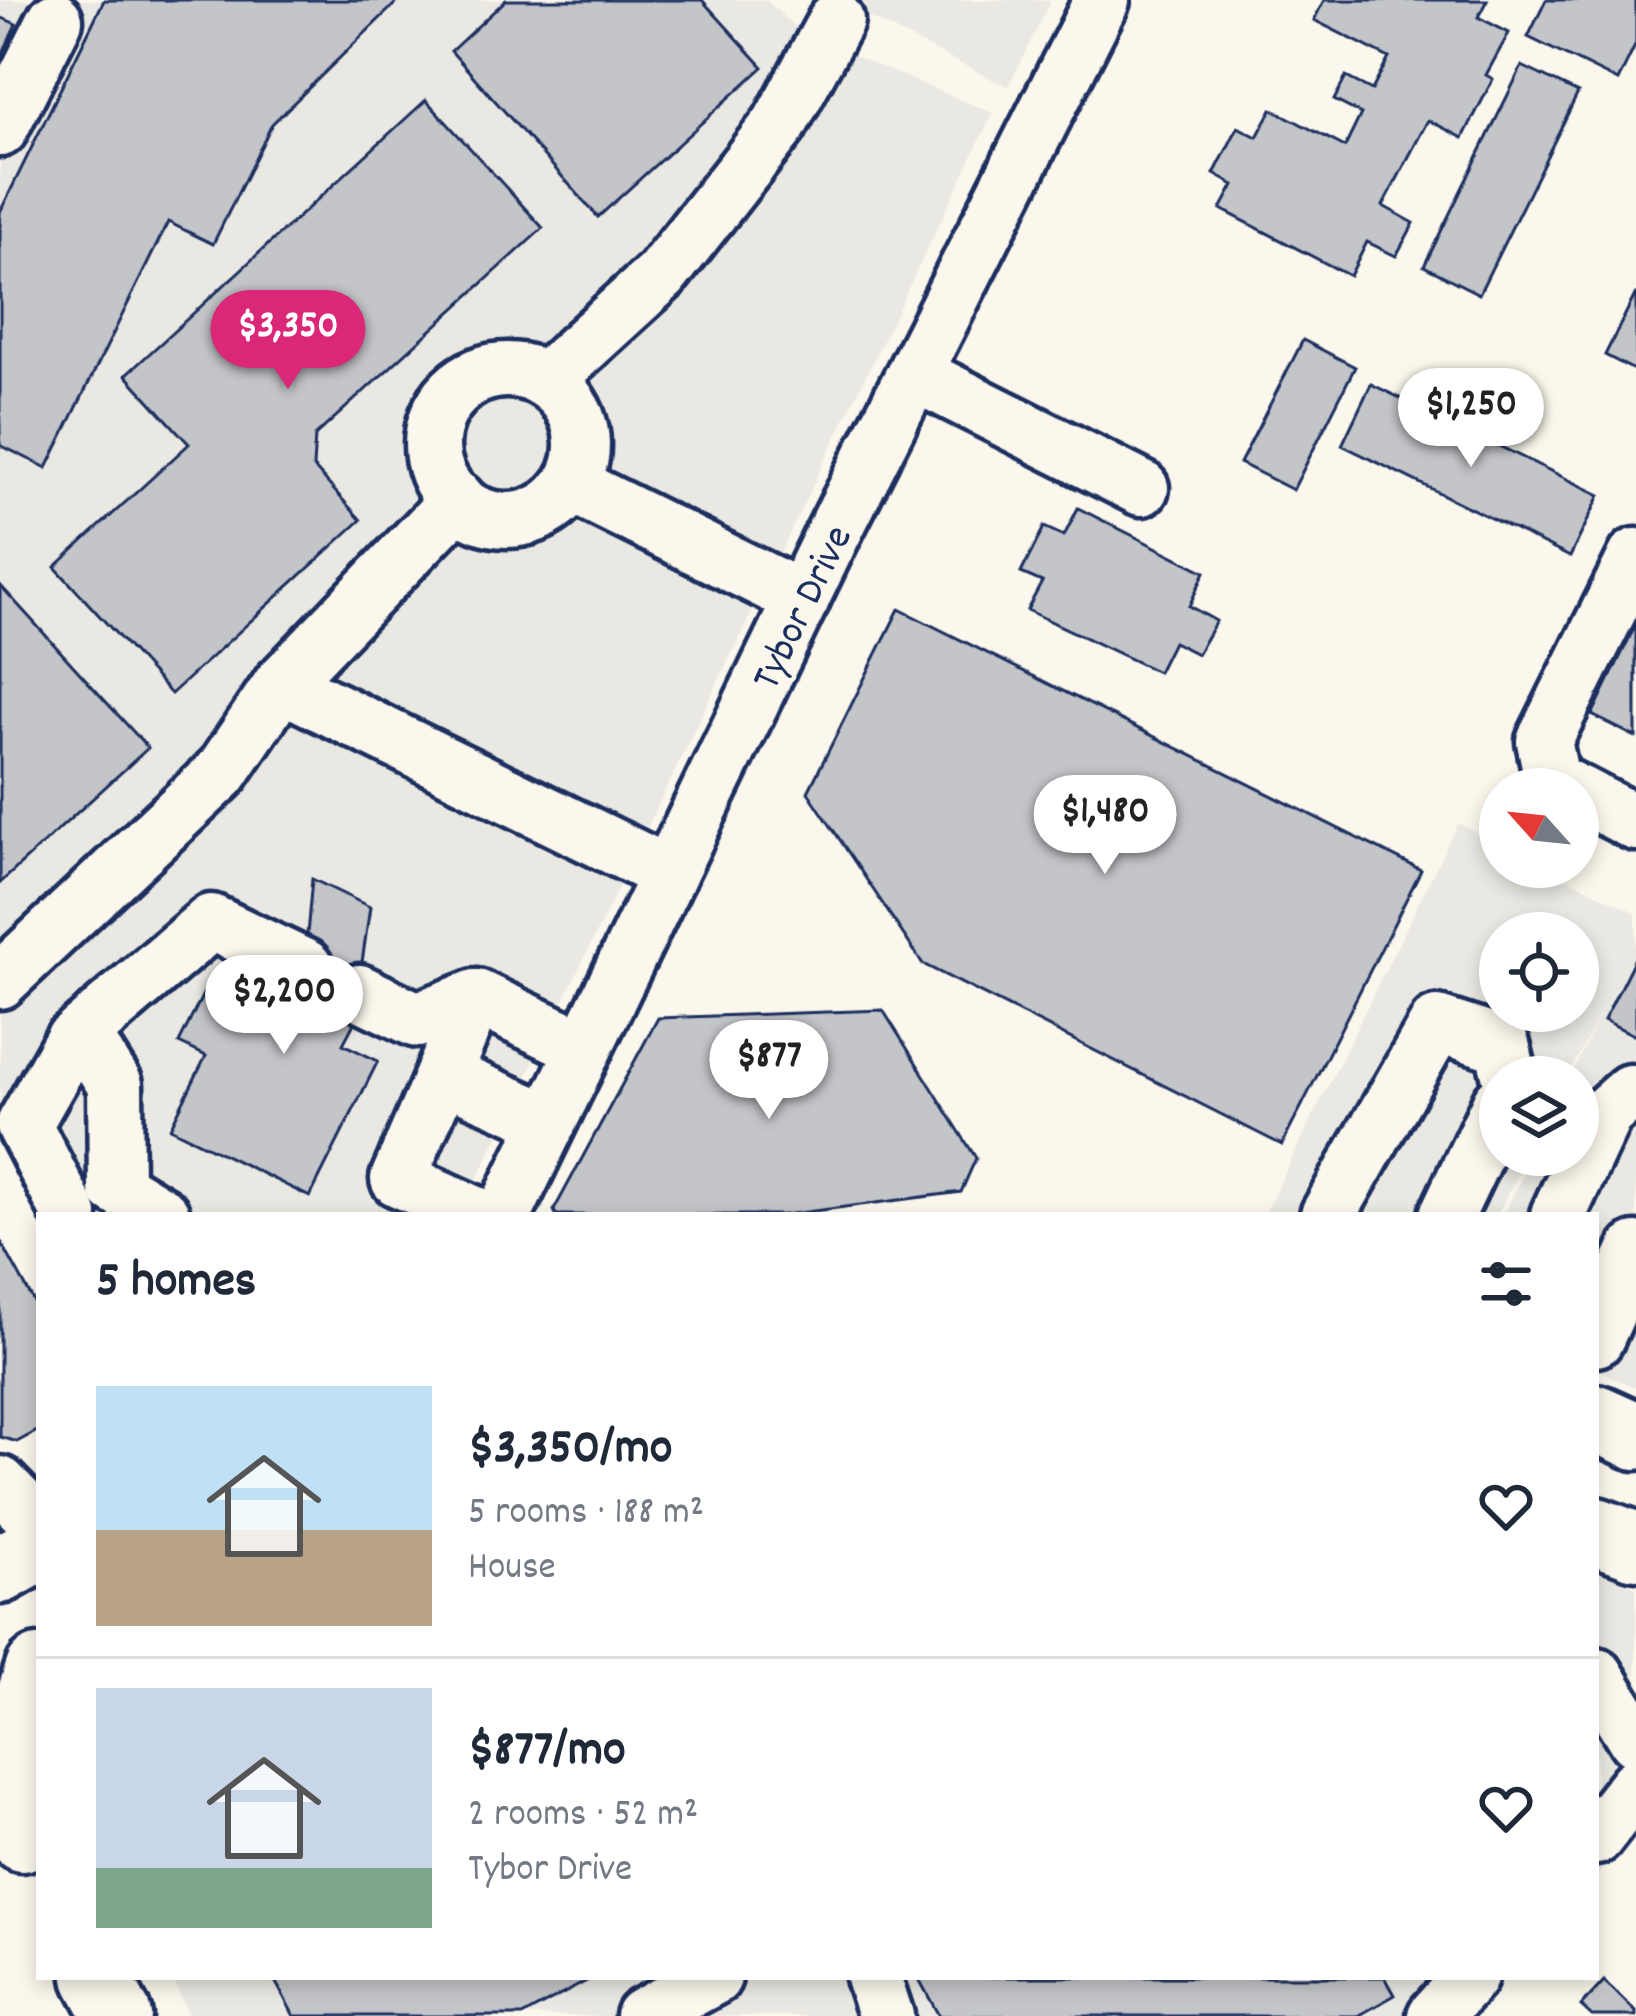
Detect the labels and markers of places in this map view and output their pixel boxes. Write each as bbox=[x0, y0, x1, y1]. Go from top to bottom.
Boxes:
pin: $3,350 bbox=[190, 290, 386, 392]
pin: $1,250 bbox=[1373, 368, 1569, 470]
pin: $1,480 bbox=[1007, 775, 1203, 877]
pin: $2,200 bbox=[186, 955, 382, 1057]
pin: $877 bbox=[698, 1020, 840, 1122]

